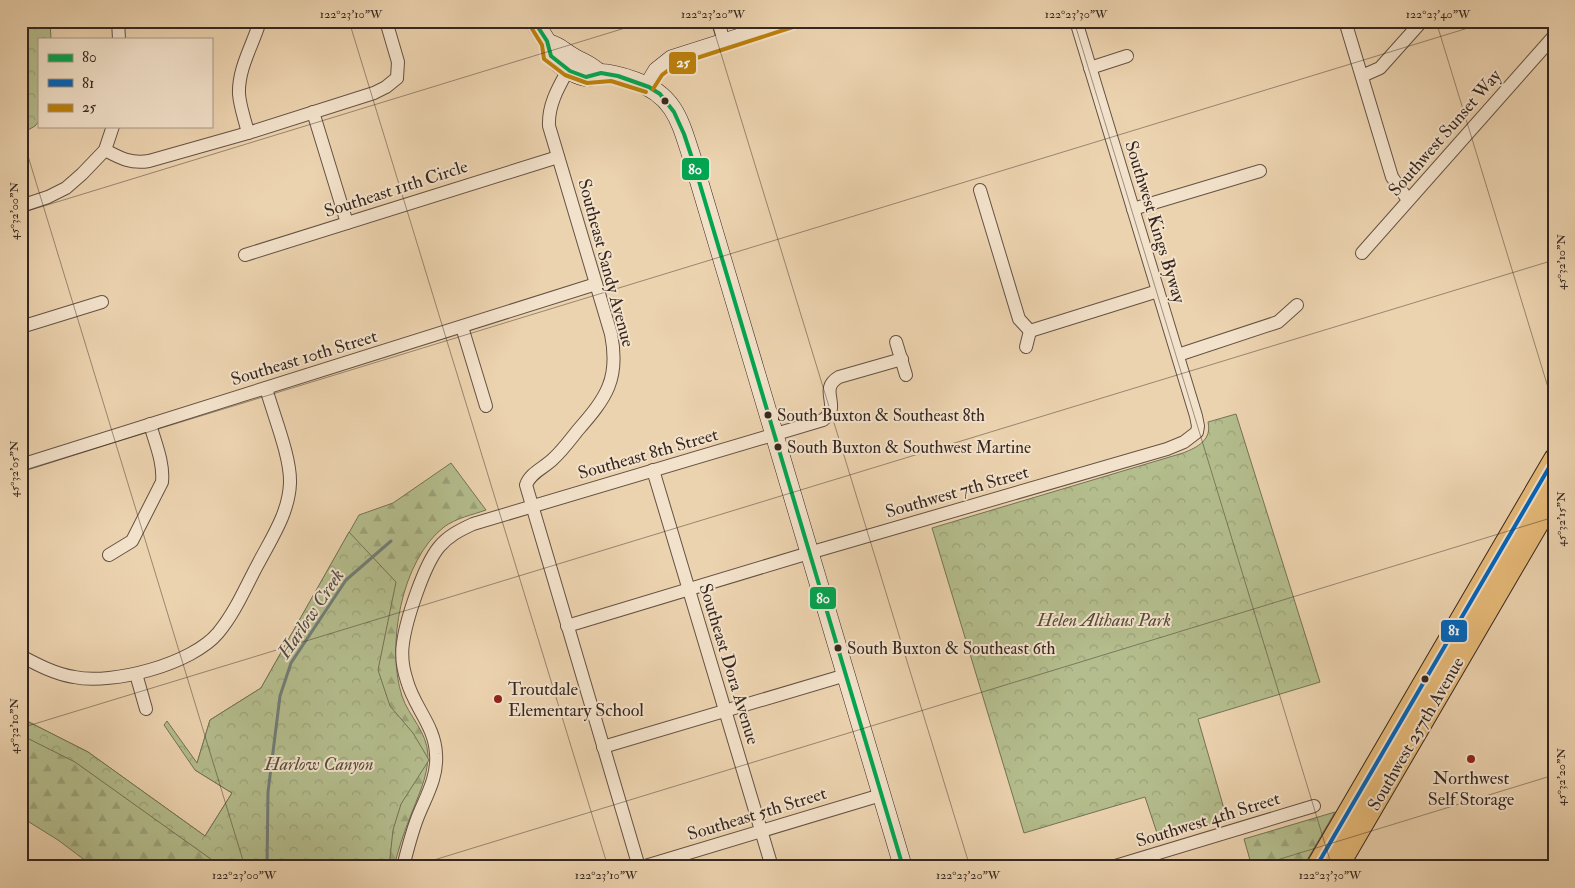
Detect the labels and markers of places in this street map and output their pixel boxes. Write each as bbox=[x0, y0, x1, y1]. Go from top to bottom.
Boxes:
unlabelled marker bbox=[660, 96, 670, 106]
place label: South Buxton & Southeast 8th bbox=[777, 405, 985, 426]
marker: South Buxton & Southeast 8th bbox=[763, 410, 773, 420]
place label: South Buxton & Southwest Martine bbox=[787, 437, 1031, 458]
marker: South Buxton & Southwest Martine bbox=[773, 442, 783, 452]
place label: South Buxton & Southeast 6th bbox=[847, 638, 1056, 659]
marker: South Buxton & Southeast 6th bbox=[833, 643, 843, 653]
unlabelled marker bbox=[1420, 674, 1430, 684]
place label: Troutdale Elementary School bbox=[508, 678, 644, 722]
marker: Troutdale Elementary School bbox=[492, 693, 504, 705]
marker: Northwest Self Storage bbox=[1465, 753, 1477, 765]
place label: Northwest Self Storage bbox=[1428, 767, 1515, 811]

